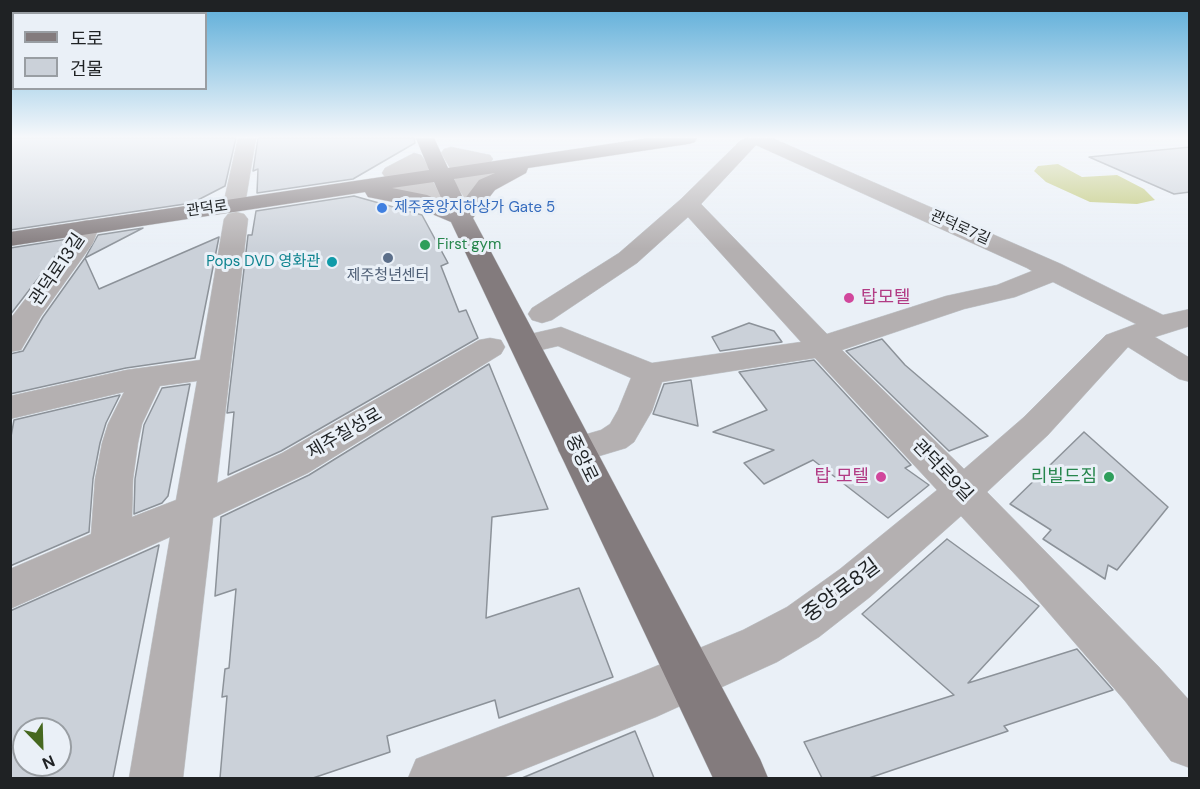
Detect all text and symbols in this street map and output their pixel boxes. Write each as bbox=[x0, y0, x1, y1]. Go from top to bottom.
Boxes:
legend bbox=[12, 12, 207, 90]
text: 도로 bbox=[70, 27, 103, 51]
text: 건물 bbox=[70, 57, 103, 81]
street label: 관덕로 bbox=[185, 197, 229, 221]
place label: 제주중앙지하상가 Gate 5 bbox=[394, 199, 555, 217]
marker: 제주중앙지하상가 Gate 5 bbox=[375, 201, 389, 215]
street label: 관덕로7길 bbox=[927, 207, 993, 249]
street label: 관덕로13길 bbox=[26, 230, 90, 310]
place label: First gym bbox=[437, 236, 501, 254]
marker: First gym bbox=[418, 238, 432, 252]
marker: 제주청년센터 bbox=[381, 251, 395, 265]
place label: Pops DVD 영화관 bbox=[206, 253, 320, 271]
marker: Pops DVD 영화관 bbox=[325, 255, 339, 269]
place label: 제주청년센터 bbox=[347, 267, 429, 285]
place label: 탑모텔 bbox=[861, 287, 911, 309]
marker: 탑모텔 bbox=[842, 291, 856, 305]
street label: 제주칠성로 bbox=[304, 404, 386, 464]
street label: 중앙로 bbox=[560, 432, 602, 486]
street label: 관덕로9길 bbox=[907, 436, 977, 506]
place label: 탑 모텔 bbox=[815, 466, 869, 488]
place label: 리빌드짐 bbox=[1031, 466, 1097, 488]
marker: 탑 모텔 bbox=[874, 470, 888, 484]
marker: 리빌드짐 bbox=[1102, 470, 1116, 484]
street label: 중앙로8길 bbox=[798, 554, 886, 628]
north arrow bbox=[12, 717, 72, 777]
text: N bbox=[39, 750, 58, 774]

